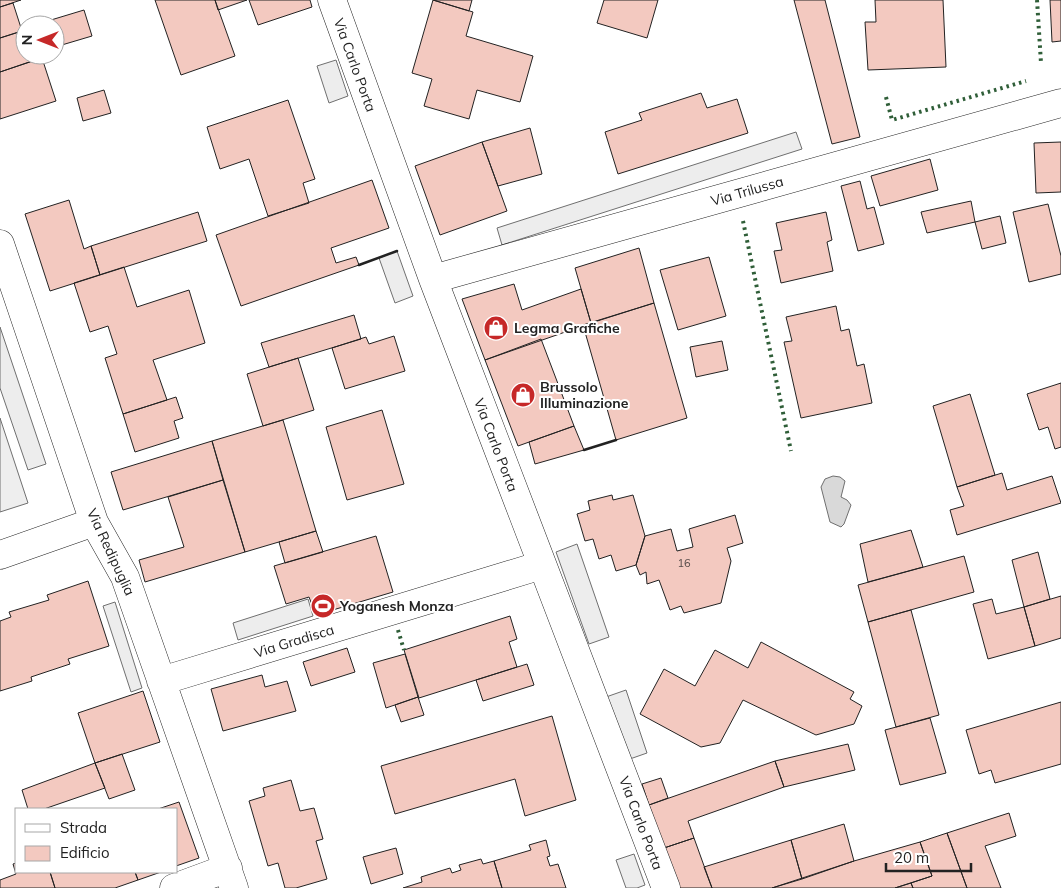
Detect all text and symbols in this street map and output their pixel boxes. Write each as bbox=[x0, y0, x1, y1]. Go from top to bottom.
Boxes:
north arrow bbox=[15, 15, 65, 65]
street label: Via Carlo Porta bbox=[330, 16, 380, 114]
text: N bbox=[18, 35, 36, 45]
street label: Via Trilussa bbox=[709, 172, 785, 210]
shop icon: Legma Grafiche bbox=[483, 315, 509, 341]
place label: Legma Grafiche bbox=[514, 319, 620, 337]
place label: Brussolo Illuminazione bbox=[540, 378, 629, 412]
shop icon: Brussolo Illuminazione bbox=[510, 382, 536, 408]
street label: Via Carlo Porta bbox=[470, 396, 522, 494]
street label: Via Redipuglia bbox=[83, 506, 139, 598]
house number: 16 bbox=[677, 556, 691, 570]
sports icon: Yoganesh Monza bbox=[310, 593, 336, 619]
place label: Yoganesh Monza bbox=[339, 597, 454, 615]
street label: Via Gradisca bbox=[252, 620, 336, 662]
street label: Via Carlo Porta bbox=[615, 774, 667, 872]
legend bbox=[15, 808, 178, 873]
text: Strada bbox=[60, 818, 107, 837]
scale bar bbox=[886, 840, 971, 872]
text: Edificio bbox=[60, 843, 110, 862]
text: 20 m bbox=[894, 848, 929, 867]

